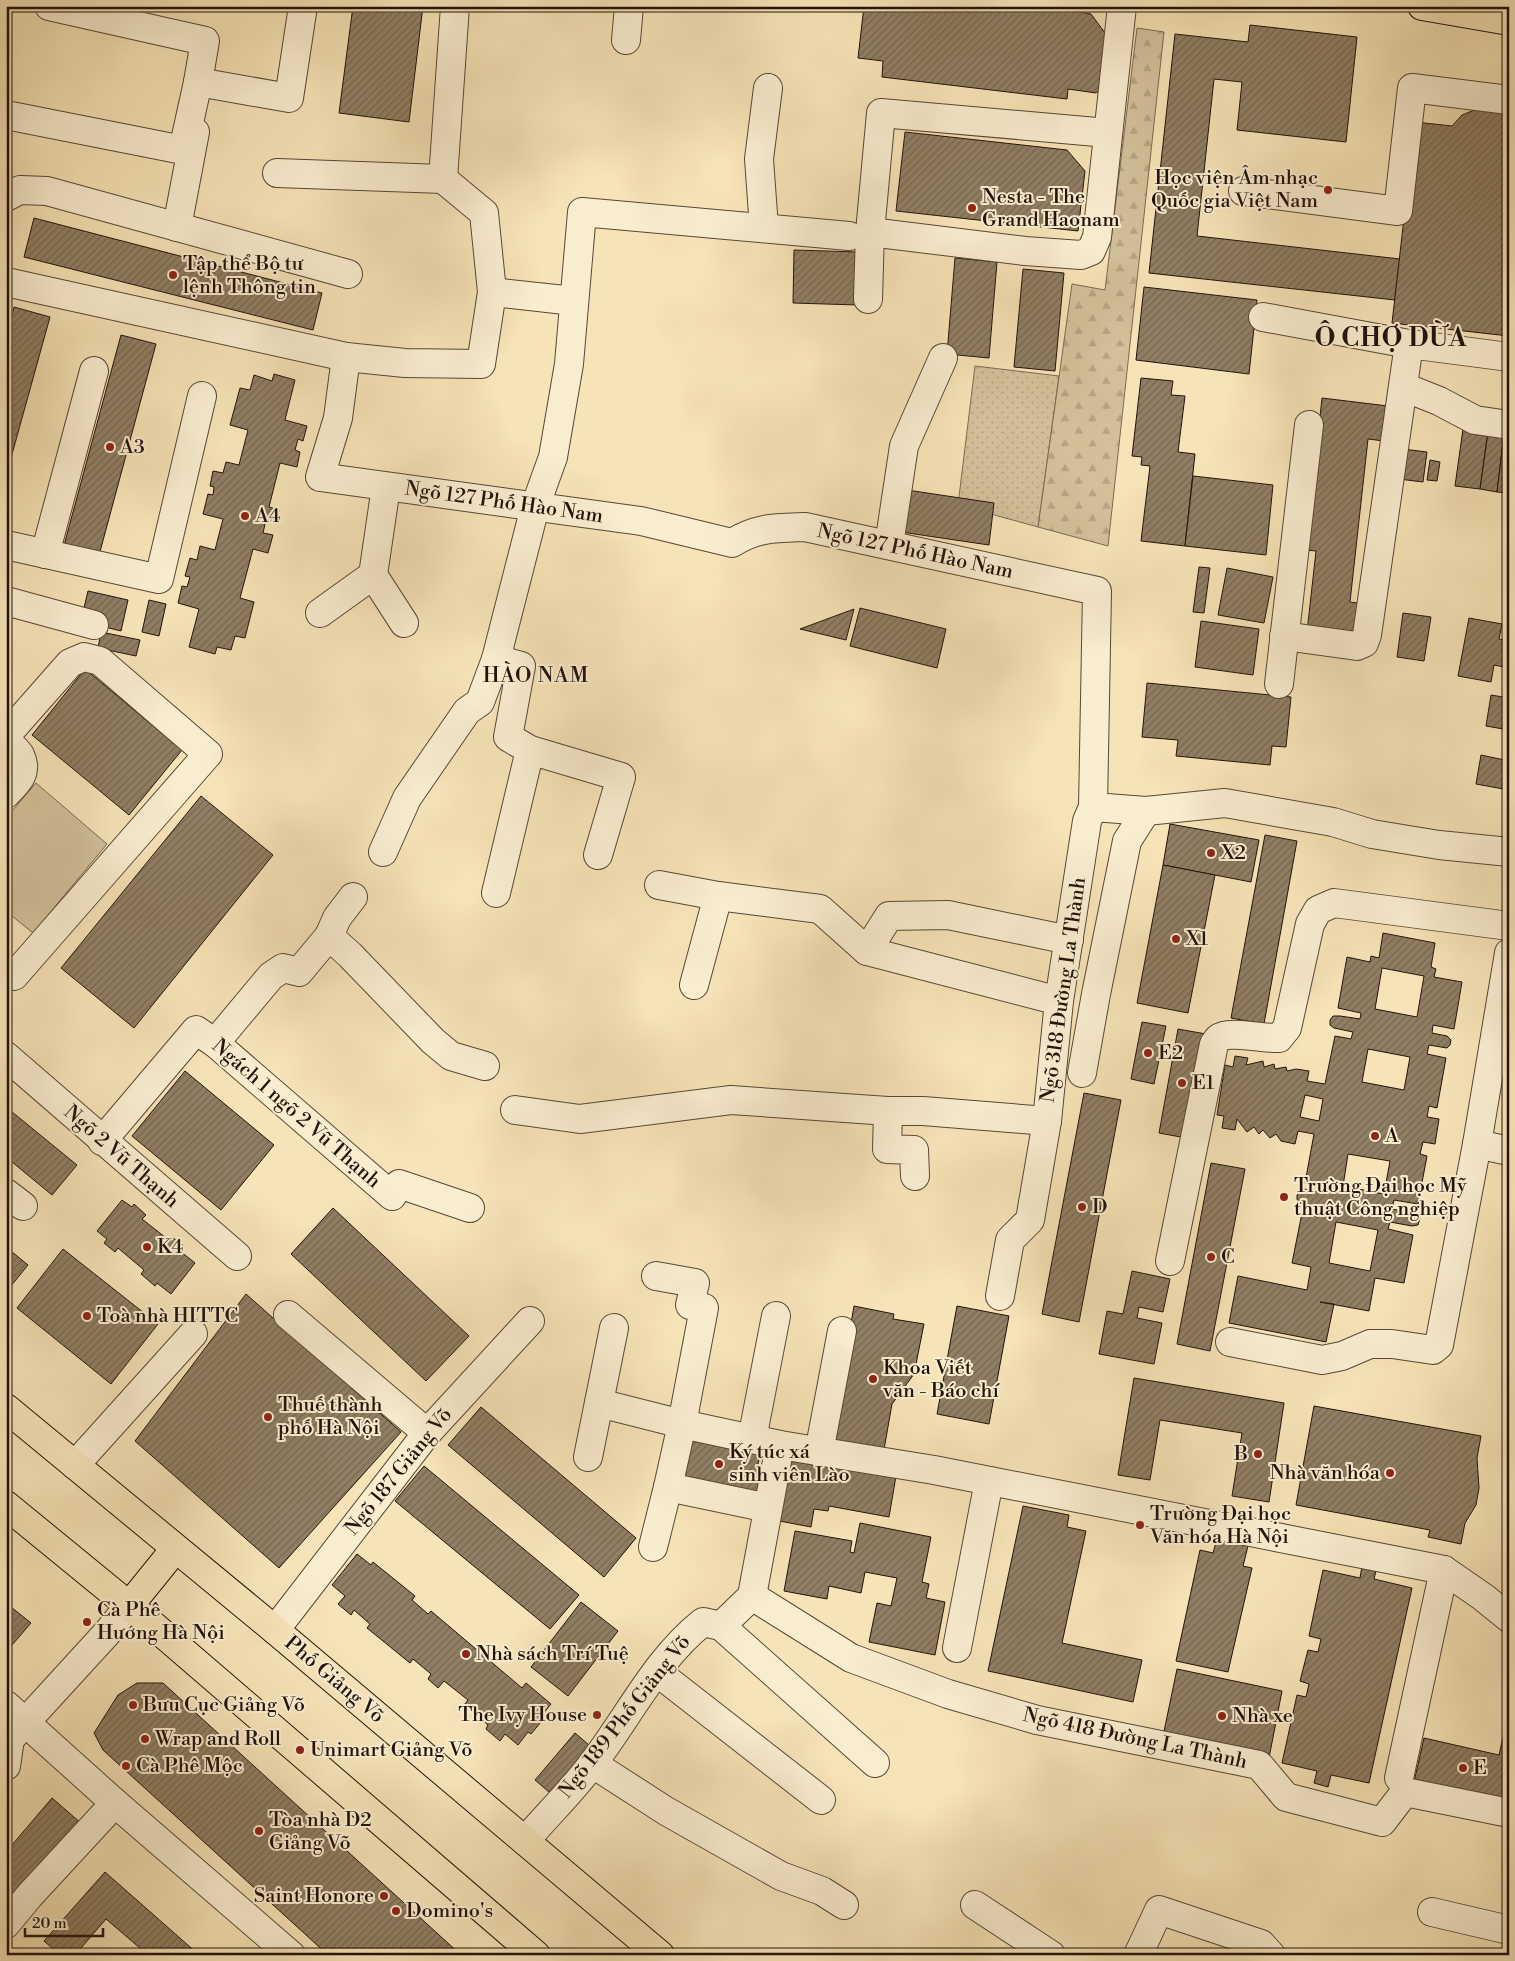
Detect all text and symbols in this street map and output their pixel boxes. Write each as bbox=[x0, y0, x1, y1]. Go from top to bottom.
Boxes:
place label: Học viện Âm nhạc Quốc gia Việt Nam bbox=[1151, 165, 1318, 214]
marker: Học viện Âm nhạc Quốc gia Việt Nam bbox=[1322, 184, 1334, 196]
place label: Nesta - The Grand Haonam bbox=[982, 185, 1120, 233]
marker: Nesta - The Grand Haonam bbox=[966, 202, 978, 214]
place label: Tập thể Bộ tư lệnh Thông tin bbox=[183, 252, 316, 300]
marker: Tập thể Bộ tư lệnh Thông tin bbox=[167, 269, 179, 281]
district label: Ô CHỢ DỪA bbox=[1315, 320, 1467, 354]
place label: A3 bbox=[119, 435, 145, 460]
marker: A3 bbox=[104, 441, 116, 453]
street label: Ngõ 127 Phố Hào Nam bbox=[403, 477, 605, 529]
place label: A4 bbox=[254, 504, 281, 529]
marker: A4 bbox=[239, 510, 251, 522]
street label: Ngõ 127 Phố Hào Nam bbox=[815, 519, 1016, 585]
district label: HÀO NAM bbox=[483, 661, 589, 689]
place label: X2 bbox=[1220, 841, 1246, 866]
marker: X2 bbox=[1205, 847, 1217, 859]
street label: Ngõ 318 Đường La Thành bbox=[1036, 876, 1092, 1104]
place label: X1 bbox=[1185, 927, 1208, 952]
marker: X1 bbox=[1170, 933, 1182, 945]
street label: Ngách 1 ngõ 2 Vũ Thạnh bbox=[206, 1034, 386, 1194]
place label: E2 bbox=[1158, 1041, 1183, 1066]
marker: E2 bbox=[1142, 1047, 1154, 1059]
place label: E1 bbox=[1192, 1071, 1215, 1096]
marker: E1 bbox=[1176, 1077, 1188, 1089]
street label: Ngõ 2 Vũ Thạnh bbox=[58, 1100, 184, 1214]
place label: A bbox=[1384, 1124, 1400, 1149]
marker: A bbox=[1369, 1130, 1381, 1142]
place label: Trường Đại học Mỹ thuật Công nghiệp bbox=[1294, 1174, 1467, 1222]
marker: Trường Đại học Mỹ thuật Công nghiệp bbox=[1278, 1191, 1290, 1203]
place label: D bbox=[1092, 1195, 1108, 1220]
marker: D bbox=[1076, 1201, 1088, 1213]
place label: K4 bbox=[157, 1235, 184, 1260]
marker: K4 bbox=[141, 1241, 153, 1253]
place label: C bbox=[1221, 1245, 1235, 1270]
marker: C bbox=[1205, 1251, 1217, 1263]
place label: Toà nhà HITTC bbox=[97, 1304, 238, 1329]
marker: Toà nhà HITTC bbox=[81, 1310, 93, 1322]
place label: Khoa Viết văn - Báo chí bbox=[882, 1356, 1000, 1404]
marker: Khoa Viết văn - Báo chí bbox=[867, 1373, 879, 1385]
place label: Thuế thành phố Hà Nội bbox=[278, 1393, 383, 1441]
street label: Ngõ 187 Giảng Võ bbox=[340, 1403, 458, 1541]
marker: Thuế thành phố Hà Nội bbox=[262, 1411, 274, 1423]
place label: Ký túc xá sinh viên Lào bbox=[729, 1440, 850, 1488]
place label: B bbox=[1233, 1442, 1248, 1467]
marker: B bbox=[1252, 1448, 1264, 1460]
marker: Ký túc xá sinh viên Lào bbox=[713, 1458, 725, 1470]
place label: Nhà văn hóa bbox=[1270, 1461, 1381, 1486]
marker: Nhà văn hóa bbox=[1384, 1467, 1396, 1479]
place label: Trường Đại học Văn hóa Hà Nội bbox=[1149, 1502, 1291, 1550]
marker: Trường Đại học Văn hóa Hà Nội bbox=[1134, 1519, 1146, 1531]
place label: Cà Phê Hương Hà Nội bbox=[97, 1598, 225, 1646]
marker: Cà Phê Hương Hà Nội bbox=[81, 1616, 93, 1628]
street label: Phố Giảng Võ bbox=[279, 1631, 389, 1729]
street label: Ngõ 189 Phố Giảng Võ bbox=[554, 1631, 696, 1803]
place label: Nhà sách Trí Tuệ bbox=[476, 1642, 629, 1667]
marker: Nhà sách Trí Tuệ bbox=[460, 1648, 472, 1660]
place label: Bưu Cục Giảng Võ bbox=[142, 1693, 305, 1718]
marker: Bưu Cục Giảng Võ bbox=[127, 1699, 139, 1711]
place label: The Ivy House bbox=[458, 1703, 587, 1728]
street label: Ngõ 418 Đường La Thành bbox=[1021, 1703, 1250, 1775]
place label: Nhà xe bbox=[1232, 1704, 1293, 1729]
marker: The Ivy House bbox=[591, 1709, 603, 1721]
marker: Nhà xe bbox=[1216, 1710, 1228, 1722]
place label: Wrap and Roll bbox=[154, 1727, 281, 1752]
marker: Wrap and Roll bbox=[139, 1733, 151, 1745]
place label: Unimart Giảng Võ bbox=[310, 1738, 472, 1763]
marker: Unimart Giảng Võ bbox=[294, 1744, 306, 1756]
place label: Cà Phê Mộc bbox=[136, 1754, 243, 1779]
place label: E bbox=[1473, 1756, 1487, 1781]
marker: Cà Phê Mộc bbox=[120, 1760, 132, 1772]
marker: E bbox=[1457, 1762, 1469, 1774]
place label: Tòa nhà D2 Giảng Võ bbox=[269, 1808, 372, 1856]
marker: Tòa nhà D2 Giảng Võ bbox=[253, 1825, 265, 1837]
place label: Saint Honore bbox=[254, 1884, 374, 1909]
marker: Saint Honore bbox=[378, 1890, 390, 1902]
place label: Domino's bbox=[406, 1899, 493, 1924]
marker: Domino's bbox=[390, 1905, 402, 1917]
scale bar bbox=[25, 1906, 102, 1938]
text: 20 m bbox=[32, 1914, 67, 1933]

